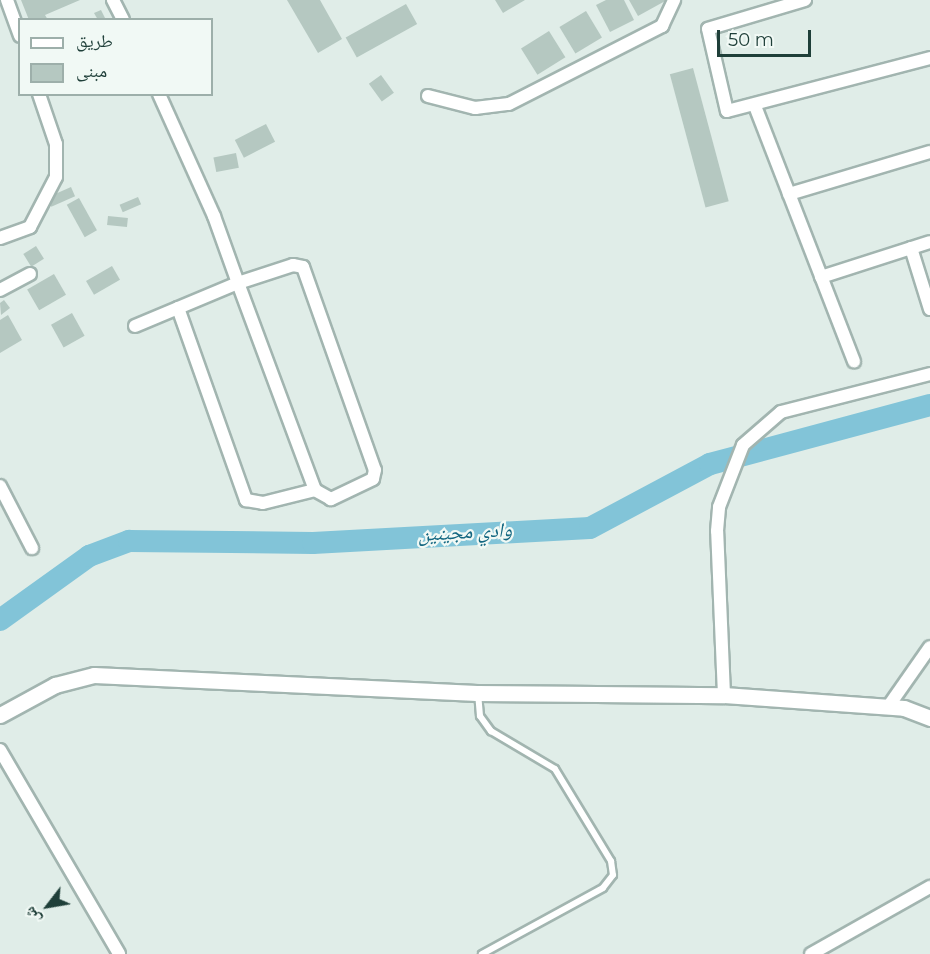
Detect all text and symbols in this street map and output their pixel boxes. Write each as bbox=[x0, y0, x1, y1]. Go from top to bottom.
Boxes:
legend bbox=[18, 18, 213, 96]
scale bar bbox=[720, 18, 814, 56]
text: 50 m bbox=[728, 29, 774, 51]
text: طريق bbox=[76, 30, 113, 52]
text: مبنى bbox=[76, 60, 107, 82]
water label: وادي مجينين bbox=[417, 518, 513, 546]
north arrow bbox=[18, 876, 78, 936]
text: ش bbox=[20, 903, 45, 928]

